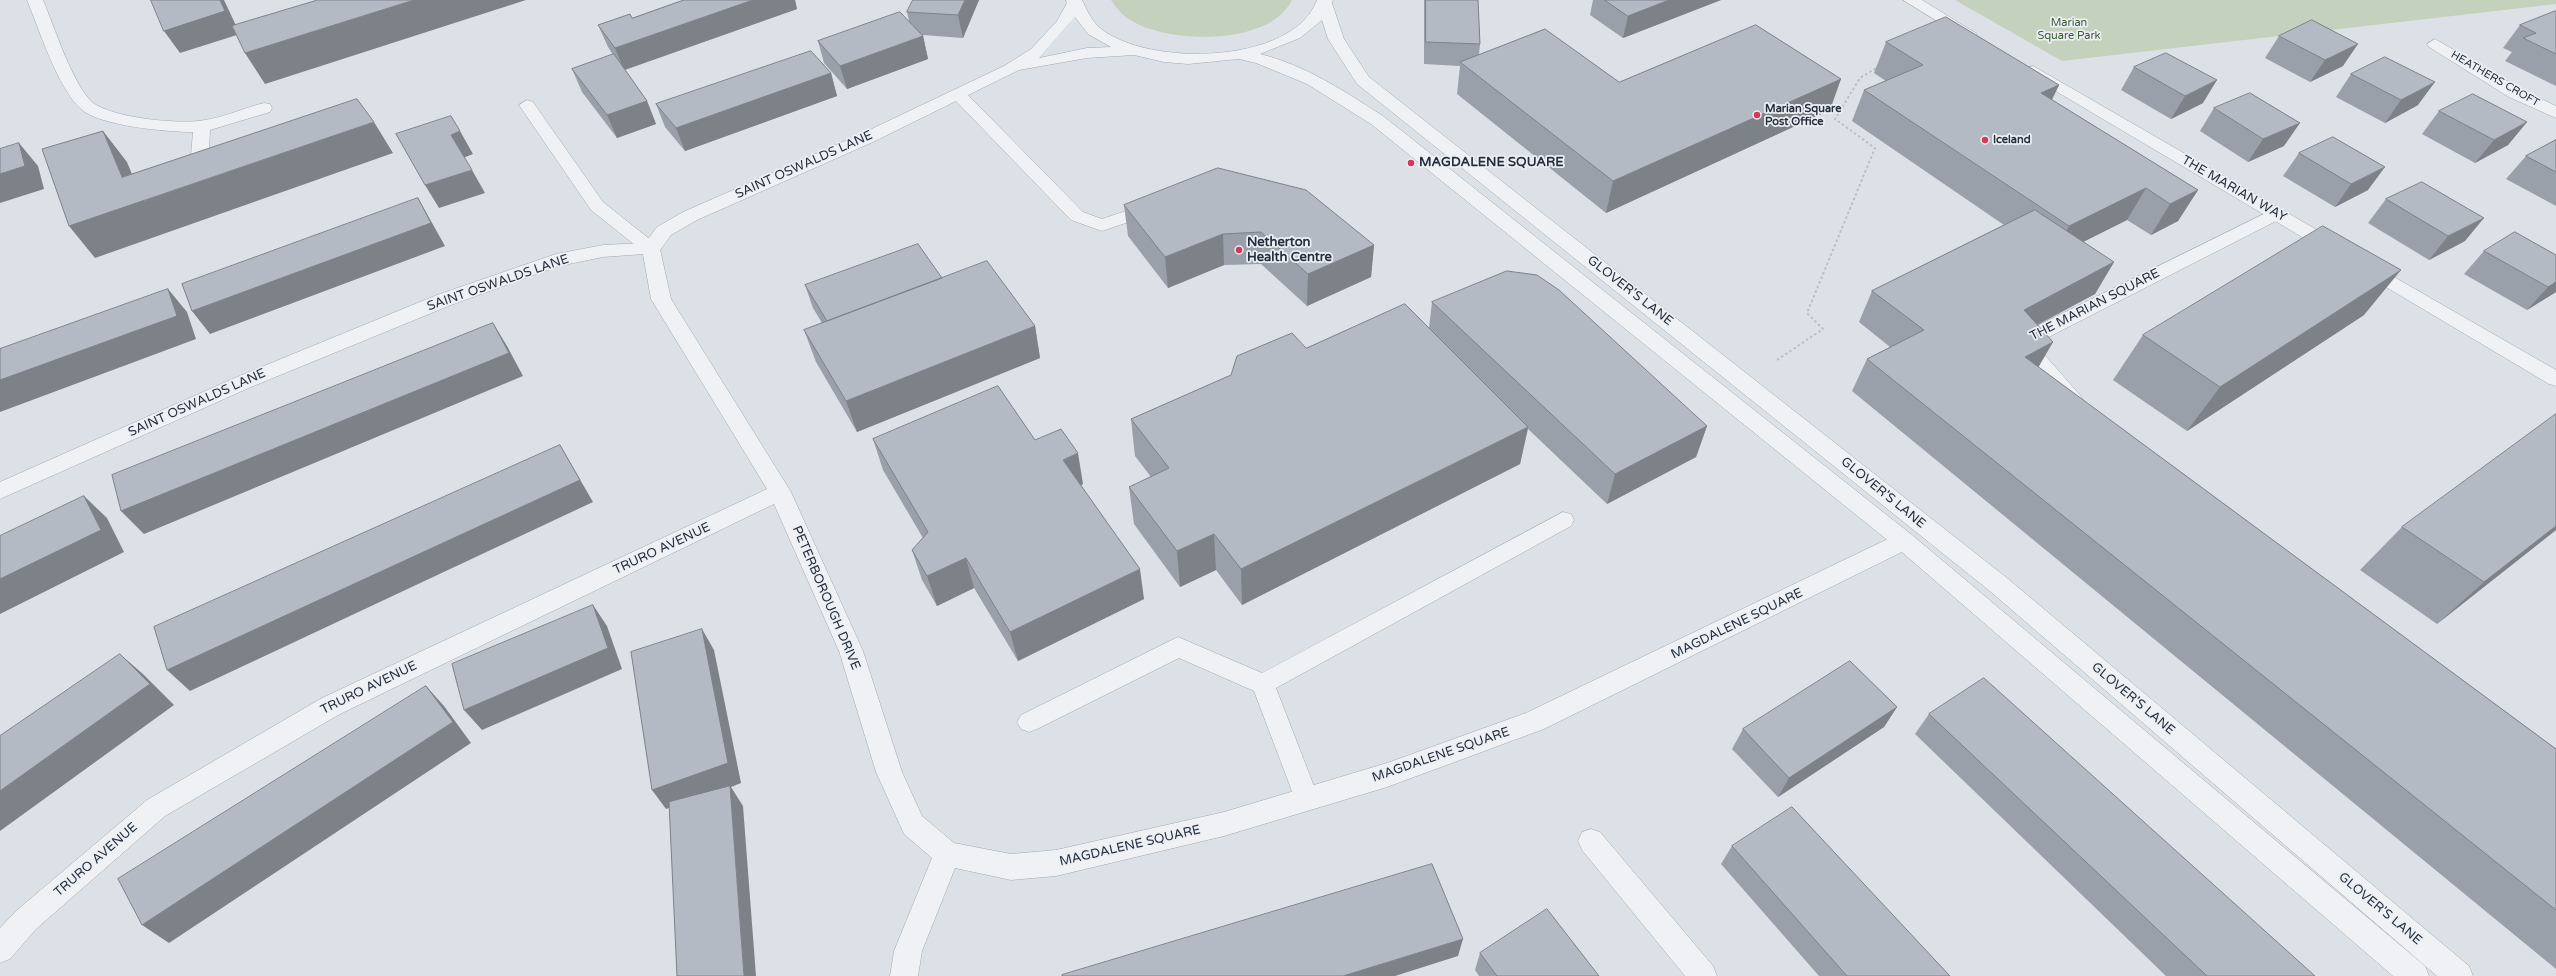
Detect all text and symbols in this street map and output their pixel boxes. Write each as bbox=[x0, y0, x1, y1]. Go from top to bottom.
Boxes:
park label: Marian Square Park bbox=[2037, 16, 2101, 42]
street label: HEATHERS CROFT bbox=[2448, 48, 2542, 110]
place label: Marian Square Post Office bbox=[1765, 102, 1841, 128]
marker: Marian Square Post Office bbox=[1752, 110, 1762, 120]
street label: SAINT OSWALDS LANE bbox=[733, 128, 875, 202]
place label: Iceland bbox=[1993, 133, 2031, 147]
marker: Iceland bbox=[1980, 135, 1990, 145]
street label: THE MARIAN WAY bbox=[2179, 153, 2289, 225]
place label: MAGDALENE SQUARE bbox=[1419, 155, 1563, 171]
marker: MAGDALENE SQUARE bbox=[1406, 158, 1416, 168]
place label: Netherton Health Centre bbox=[1247, 235, 1332, 266]
marker: Netherton Health Centre bbox=[1234, 245, 1244, 255]
street label: SAINT OSWALDS LANE bbox=[425, 251, 571, 315]
street label: GLOVER'S LANE bbox=[1584, 253, 1676, 329]
street label: THE MARIAN SQUARE bbox=[2028, 265, 2162, 345]
street label: SAINT OSWALDS LANE bbox=[126, 366, 268, 440]
street label: GLOVER'S LANE bbox=[1838, 454, 1928, 532]
street label: TRURO AVENUE bbox=[611, 520, 713, 578]
street label: PETERBOROUGH DRIVE bbox=[789, 524, 863, 672]
street label: MAGDALENE SQUARE bbox=[1669, 585, 1805, 663]
street label: TRURO AVENUE bbox=[318, 658, 420, 718]
street label: GLOVER'S LANE bbox=[2088, 660, 2178, 738]
street label: MAGDALENE SQUARE bbox=[1370, 724, 1512, 786]
street label: TRURO AVENUE bbox=[51, 820, 141, 900]
street label: MAGDALENE SQUARE bbox=[1058, 822, 1202, 870]
street label: GLOVER'S LANE bbox=[2335, 870, 2425, 948]

